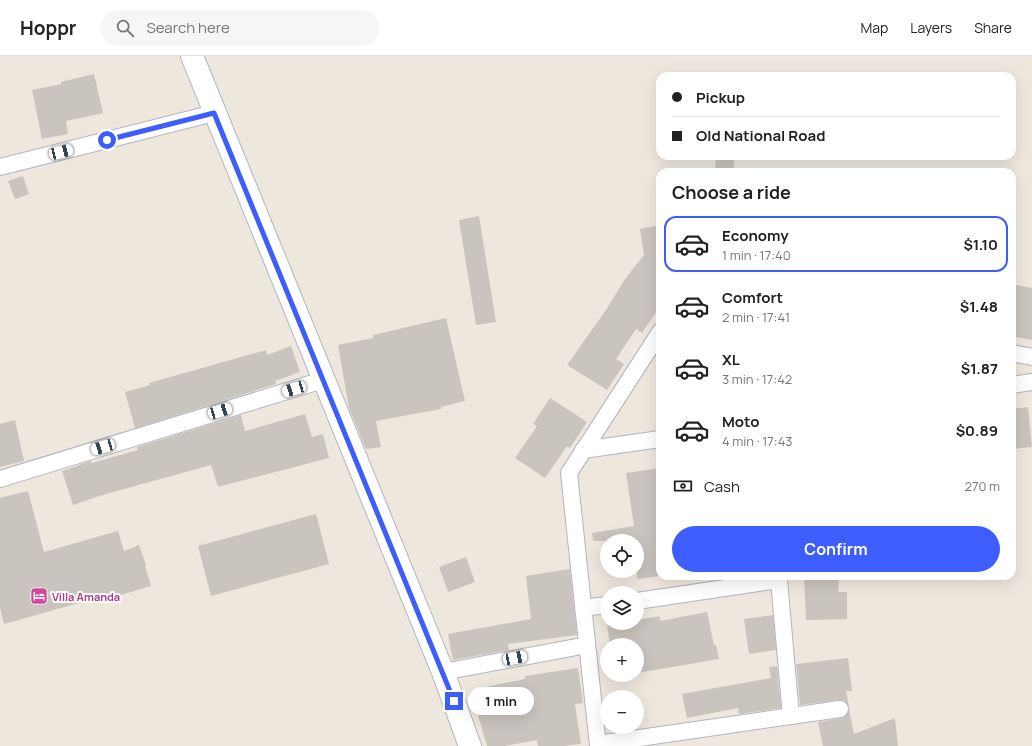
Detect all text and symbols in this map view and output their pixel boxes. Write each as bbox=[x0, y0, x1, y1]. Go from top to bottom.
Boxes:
search box bbox=[100, 10, 380, 46]
text: Hoppr bbox=[20, 15, 76, 41]
icon: search bbox=[114, 17, 136, 39]
text: Search here bbox=[146, 17, 230, 38]
text: Map bbox=[860, 18, 888, 37]
text: Layers bbox=[910, 18, 952, 37]
text: Share bbox=[974, 18, 1012, 37]
text: Pickup bbox=[696, 87, 745, 108]
text: Old National Road bbox=[696, 125, 825, 146]
route start bbox=[98, 131, 116, 149]
car bbox=[48, 143, 74, 161]
text: Choose a ride bbox=[672, 180, 791, 204]
text: Economy bbox=[722, 225, 789, 246]
icon: car bbox=[674, 226, 710, 262]
text: $1.10 bbox=[963, 234, 998, 255]
text: 1 min · 17:40 bbox=[722, 246, 791, 264]
text: Comfort bbox=[722, 287, 783, 308]
icon: car bbox=[674, 288, 710, 324]
text: $1.48 bbox=[960, 296, 998, 317]
text: 2 min · 17:41 bbox=[722, 308, 790, 326]
text: XL bbox=[722, 349, 740, 370]
icon: car bbox=[674, 350, 710, 386]
text: $1.87 bbox=[961, 358, 998, 379]
text: 3 min · 17:42 bbox=[722, 370, 792, 388]
car bbox=[281, 380, 307, 398]
car bbox=[207, 402, 233, 420]
text: Moto bbox=[722, 411, 759, 432]
icon: car bbox=[674, 412, 710, 448]
text: $0.89 bbox=[956, 420, 998, 441]
text: 4 min · 17:43 bbox=[722, 432, 793, 450]
car bbox=[90, 438, 116, 456]
icon: cash bbox=[672, 475, 694, 497]
text: Cash bbox=[704, 476, 740, 497]
text: 270 m bbox=[965, 477, 1000, 495]
button: Confirm bbox=[672, 526, 1000, 572]
map controls bbox=[600, 534, 644, 734]
button: locate bbox=[600, 534, 644, 578]
hotel icon: Villa Amanda bbox=[29, 586, 49, 606]
button: layers bbox=[600, 586, 644, 630]
place label: Villa Amanda bbox=[52, 589, 120, 604]
button: + bbox=[600, 638, 644, 682]
car bbox=[502, 650, 528, 666]
callout: 1 min bbox=[468, 687, 534, 715]
button: − bbox=[600, 690, 644, 734]
route end bbox=[445, 692, 463, 710]
text: 1 min bbox=[485, 692, 517, 710]

